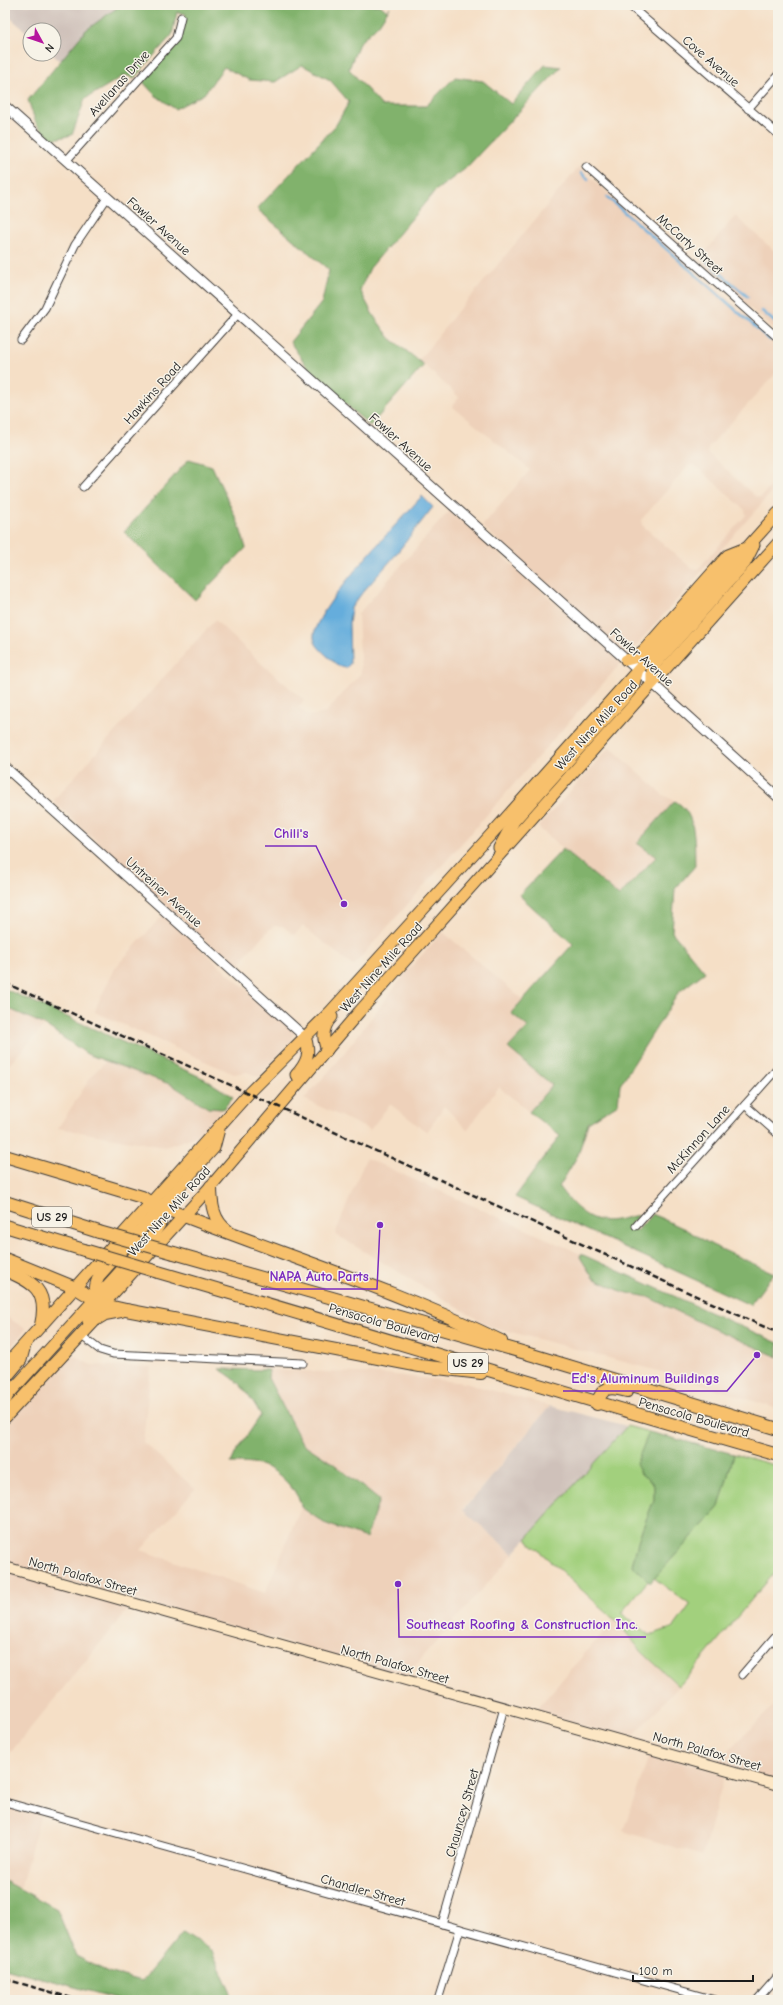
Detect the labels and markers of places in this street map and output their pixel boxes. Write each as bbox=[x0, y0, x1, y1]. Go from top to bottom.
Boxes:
callout: Chili's bbox=[265, 820, 316, 846]
callout: NAPA Auto Parts bbox=[261, 1263, 377, 1289]
callout: Ed's Aluminum Buildings bbox=[563, 1365, 727, 1391]
callout: Southeast Roofing & Construction Inc. bbox=[399, 1611, 646, 1637]

